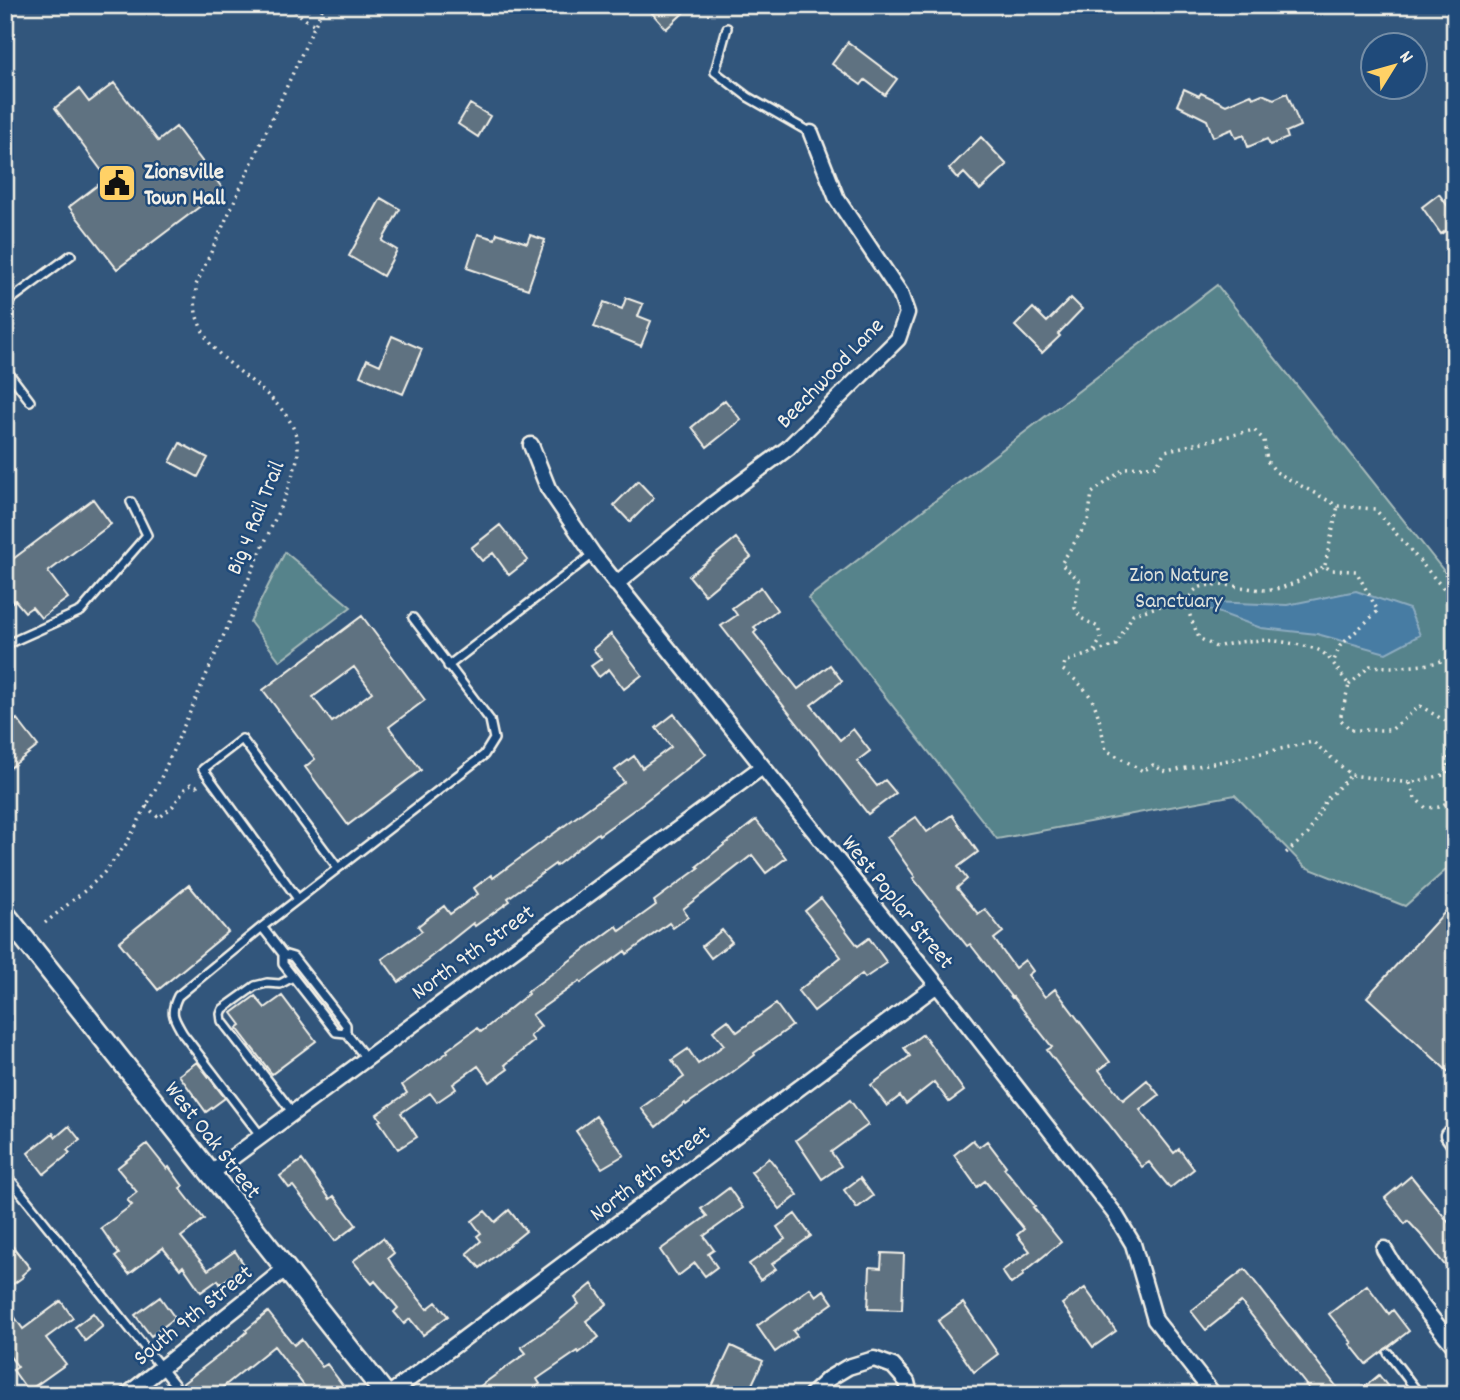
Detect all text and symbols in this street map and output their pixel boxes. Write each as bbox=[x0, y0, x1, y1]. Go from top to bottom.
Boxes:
north arrow bbox=[1358, 32, 1428, 102]
text: N bbox=[1391, 46, 1418, 70]
place label: Zionsville Town Hall bbox=[144, 157, 226, 216]
public building icon: Zionsville Town Hall bbox=[96, 162, 138, 204]
street label: Beechwood Lane bbox=[770, 311, 893, 437]
street label: Big 4 Rail Trail bbox=[219, 456, 295, 580]
park label: Zion Nature Sanctuary bbox=[1129, 560, 1229, 619]
street label: West Poplar Street bbox=[832, 829, 961, 977]
street label: North 9th Street bbox=[406, 898, 542, 1010]
street label: West Oak Street bbox=[155, 1075, 268, 1207]
street label: North 8th Street bbox=[584, 1118, 718, 1231]
street label: South 9th Street bbox=[127, 1258, 261, 1375]

